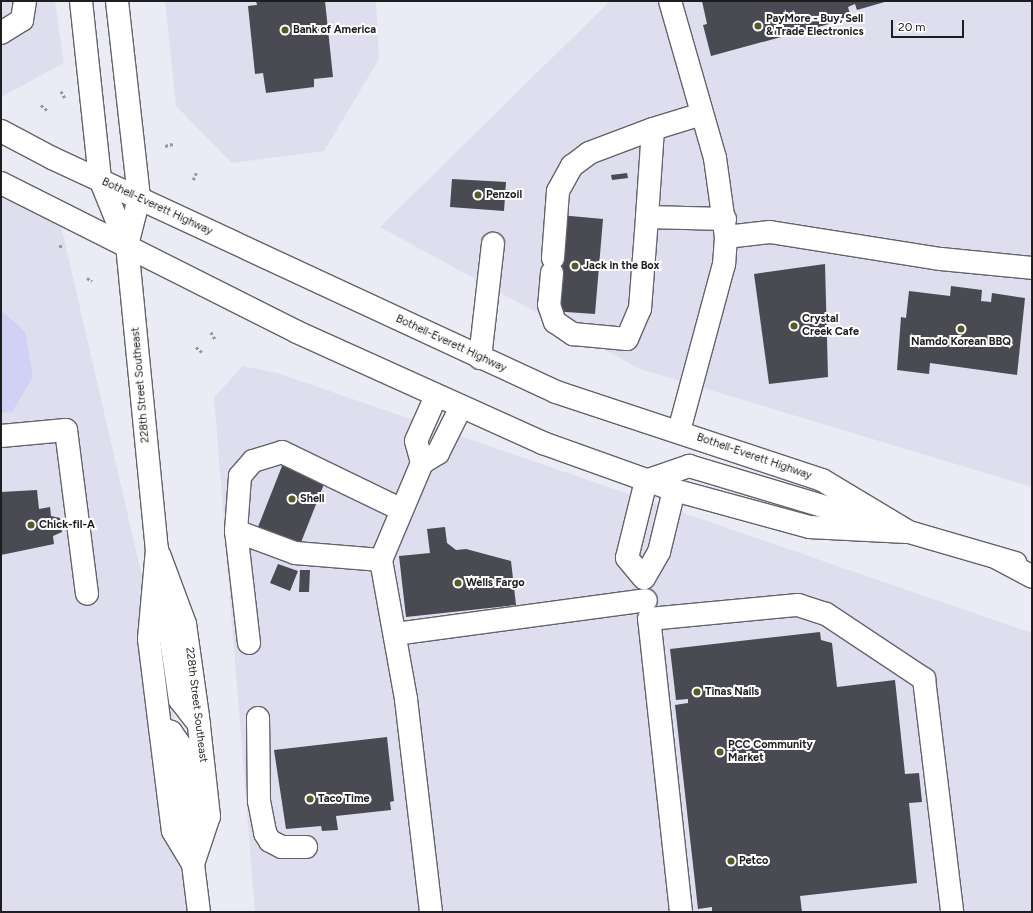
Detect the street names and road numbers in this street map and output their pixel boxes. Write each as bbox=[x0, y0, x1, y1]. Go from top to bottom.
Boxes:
street label: Bothell-Everett Highway bbox=[99, 175, 215, 239]
street label: Bothell-Everett Highway bbox=[393, 312, 509, 376]
street label: 228th Street Southeast bbox=[129, 327, 153, 443]
street label: Bothell-Everett Highway bbox=[695, 431, 813, 483]
street label: 228th Street Southeast bbox=[182, 647, 210, 763]

